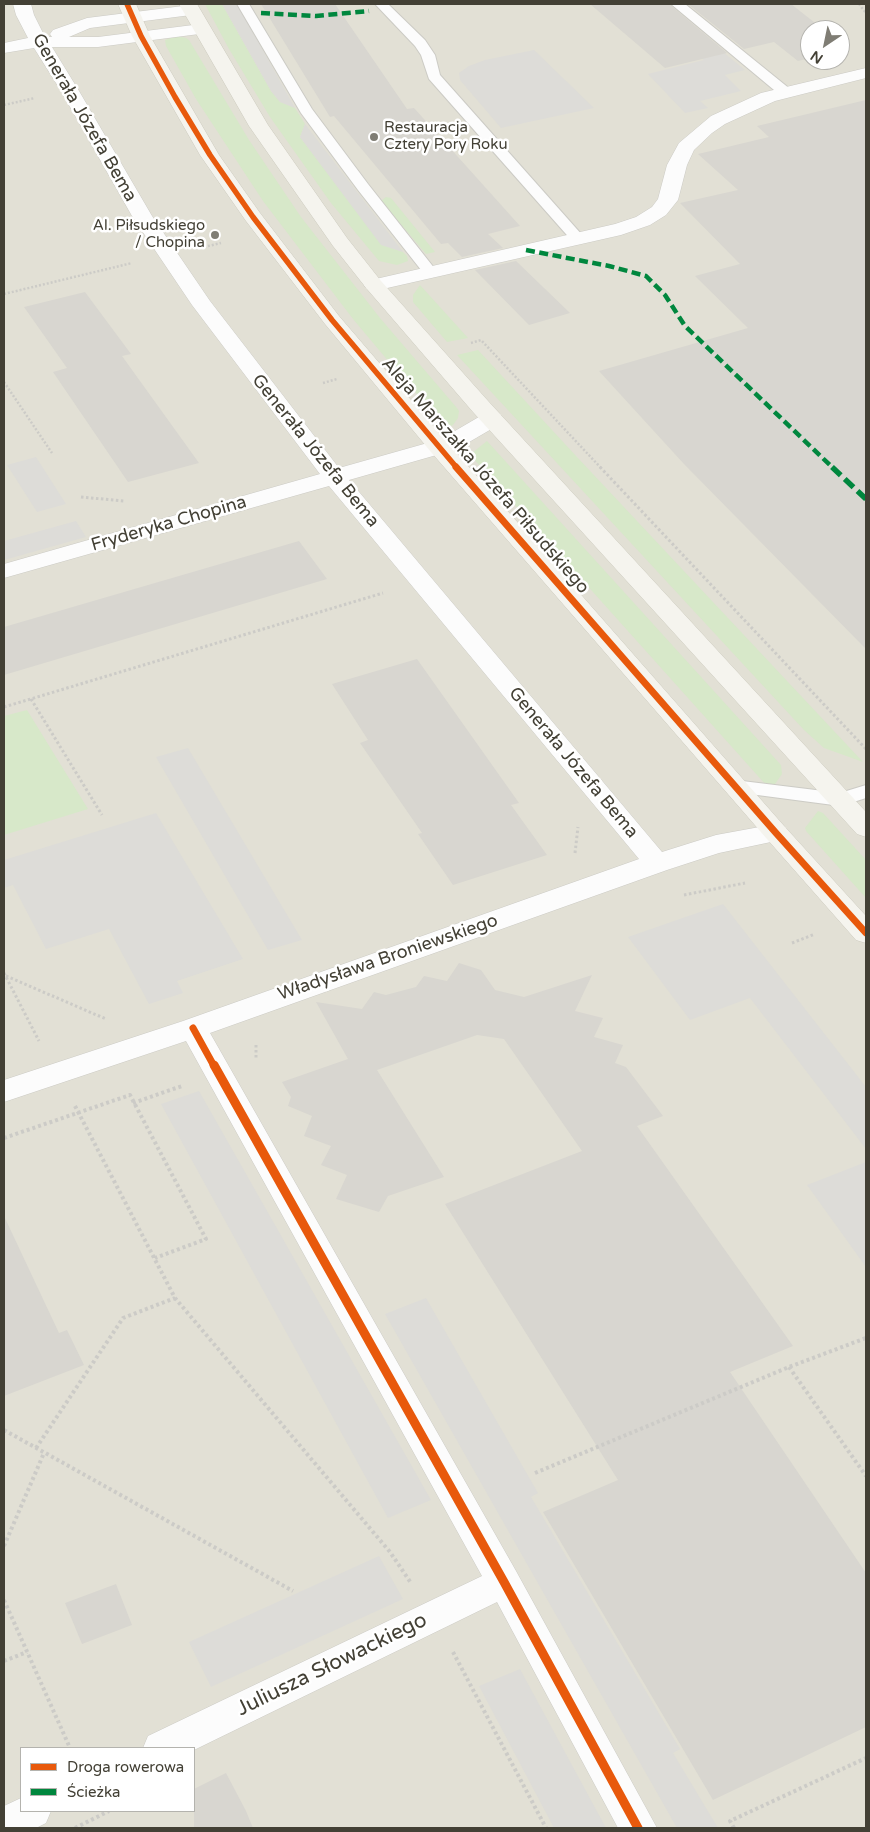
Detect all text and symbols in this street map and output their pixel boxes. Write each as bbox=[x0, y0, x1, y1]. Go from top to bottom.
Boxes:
north arrow bbox=[800, 20, 850, 70]
street label: Generała Józefa Bema bbox=[27, 30, 141, 206]
text: N bbox=[807, 47, 826, 67]
place label: Restauracja Cztery Pory Roku bbox=[384, 119, 508, 154]
marker: Restauracja Cztery Pory Roku bbox=[368, 131, 380, 143]
place label: Al. Piłsudskiego / Chopina bbox=[93, 217, 205, 252]
marker: Al. Piłsudskiego / Chopina bbox=[209, 229, 221, 241]
street label: Aleja Marszałka Józefa Piłsudskiego bbox=[377, 353, 593, 599]
street label: Generała Józefa Bema bbox=[247, 370, 383, 532]
street label: Fryderyka Chopina bbox=[89, 491, 249, 557]
street label: Generała Józefa Bema bbox=[503, 683, 643, 843]
street label: Władysława Broniewskiego bbox=[275, 910, 501, 1006]
street label: Juliusza Słowackiego bbox=[233, 1608, 431, 1722]
legend bbox=[20, 1747, 195, 1812]
text: Droga rowerowa bbox=[67, 1758, 184, 1776]
text: Ścieżka bbox=[67, 1783, 120, 1801]

